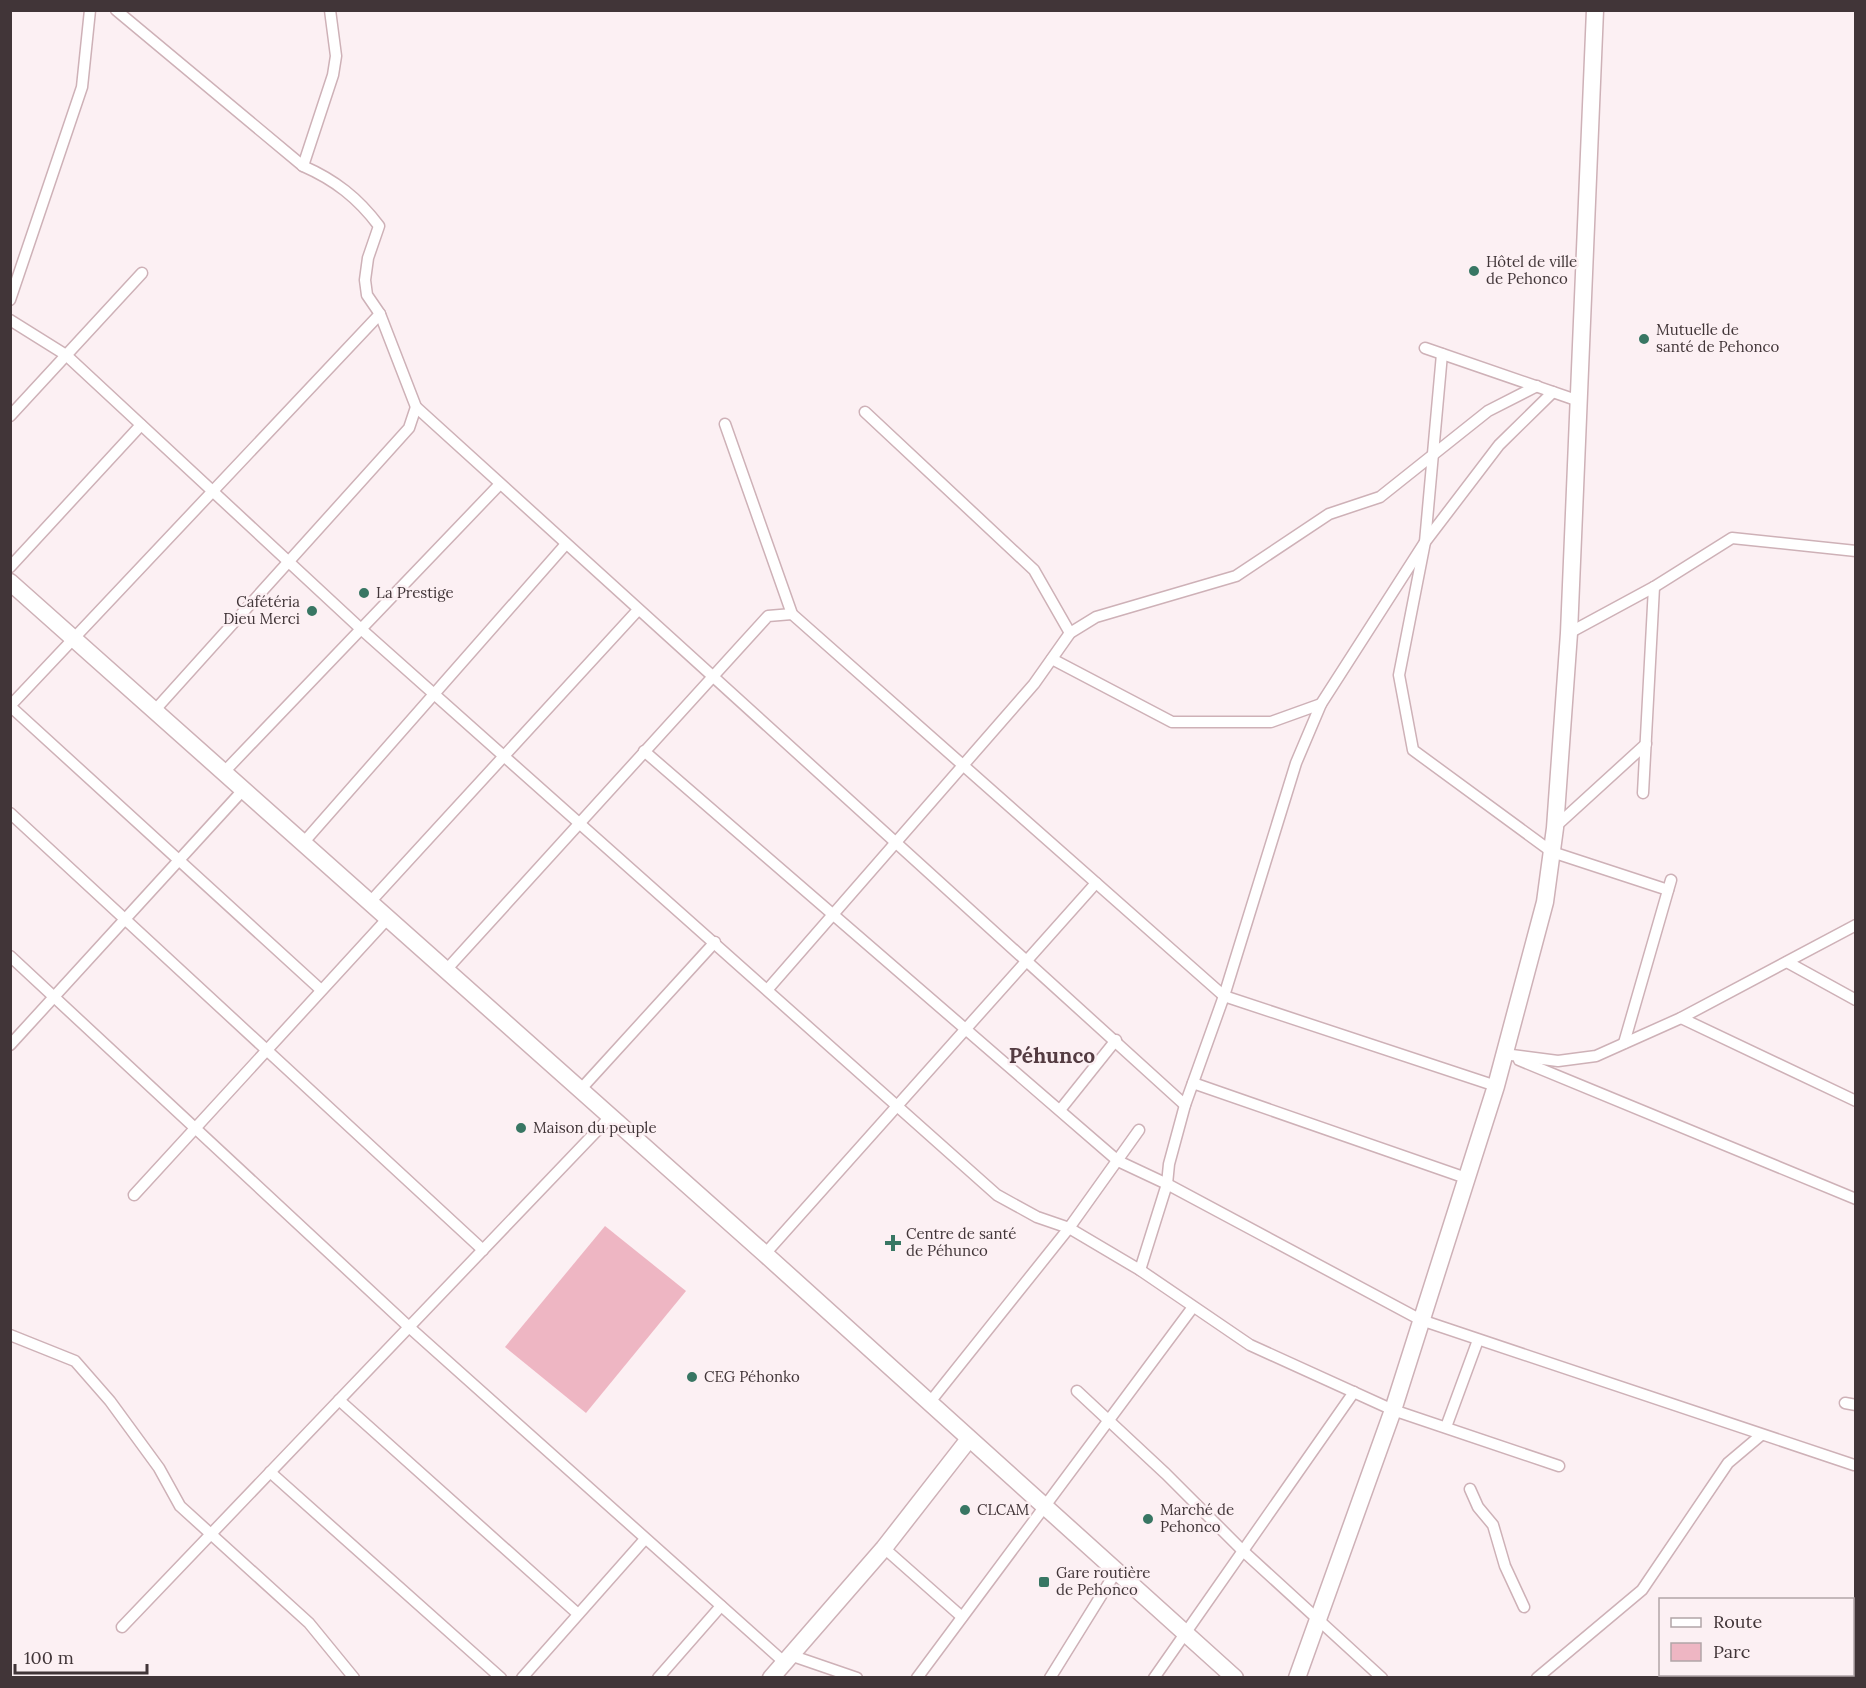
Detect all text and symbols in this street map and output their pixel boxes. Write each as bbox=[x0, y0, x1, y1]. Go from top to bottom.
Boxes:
place label: Hôtel de ville de Pehonco bbox=[1486, 252, 1577, 288]
marker: Hôtel de ville de Pehonco bbox=[1467, 264, 1481, 278]
place label: Mutuelle de santé de Pehonco bbox=[1656, 320, 1779, 356]
marker: Mutuelle de santé de Pehonco bbox=[1637, 332, 1651, 346]
place label: La Prestige bbox=[376, 583, 454, 602]
marker: La Prestige bbox=[357, 586, 371, 600]
place label: Cafétéria Dieu Merci bbox=[223, 592, 300, 628]
marker: Cafétéria Dieu Merci bbox=[305, 604, 319, 618]
district label: Péhunco bbox=[1009, 1042, 1095, 1069]
place label: Maison du peuple bbox=[533, 1118, 657, 1137]
marker: Maison du peuple bbox=[514, 1121, 528, 1135]
place label: Centre de santé de Péhunco bbox=[906, 1224, 1017, 1260]
marker: Centre de santé de Péhunco bbox=[884, 1234, 902, 1252]
place label: CEG Péhonko bbox=[704, 1367, 800, 1386]
marker: CEG Péhonko bbox=[685, 1370, 699, 1384]
place label: CLCAM bbox=[977, 1500, 1030, 1519]
place label: Marché de Pehonco bbox=[1160, 1500, 1234, 1536]
marker: CLCAM bbox=[958, 1503, 972, 1517]
marker: Marché de Pehonco bbox=[1141, 1512, 1155, 1526]
place label: Gare routière de Pehonco bbox=[1056, 1563, 1150, 1599]
marker: Gare routière de Pehonco bbox=[1037, 1575, 1051, 1589]
legend bbox=[1659, 1598, 1854, 1676]
text: Route bbox=[1713, 1610, 1762, 1633]
scale bar bbox=[15, 1637, 147, 1675]
text: Parc bbox=[1713, 1640, 1750, 1663]
text: 100 m bbox=[24, 1646, 74, 1669]

